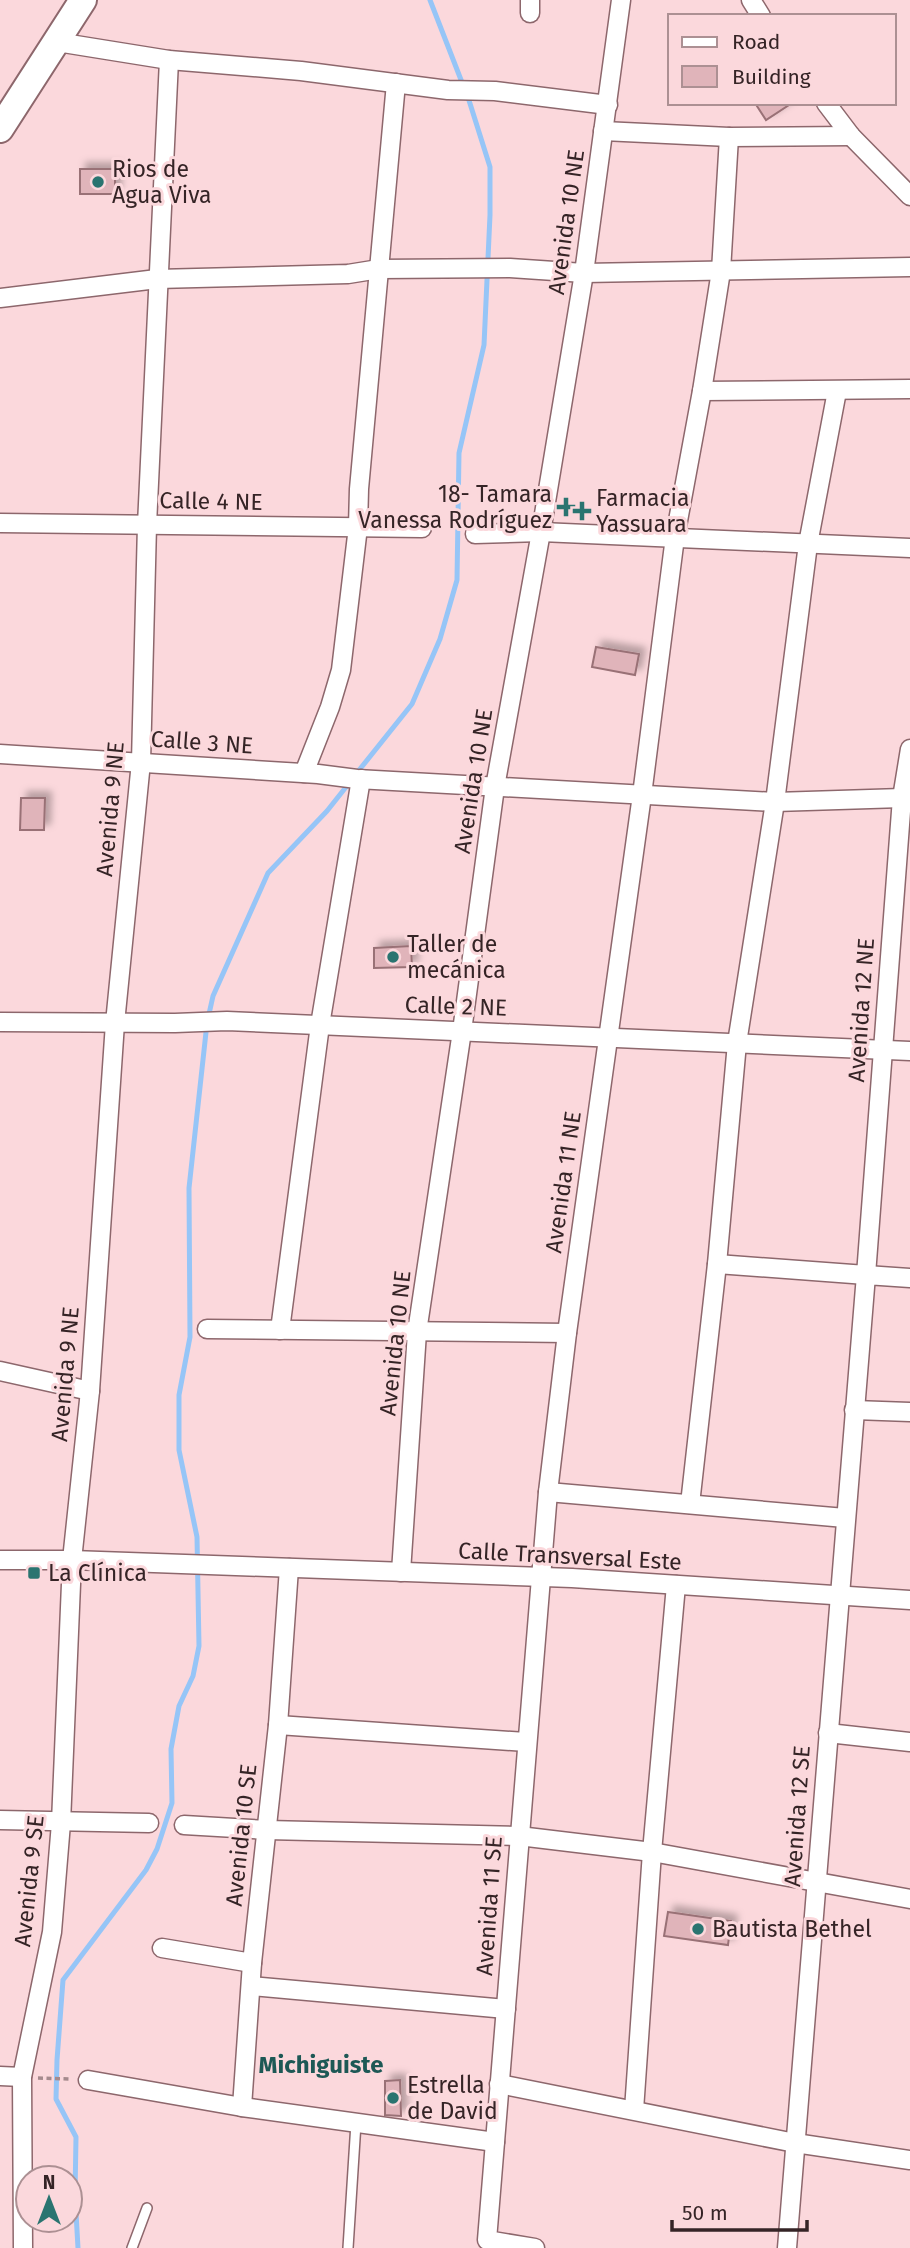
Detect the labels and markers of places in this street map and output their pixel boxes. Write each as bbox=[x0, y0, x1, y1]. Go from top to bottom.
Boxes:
place label: Rios de Agua Viva bbox=[112, 155, 212, 209]
marker: Rios de Agua Viva bbox=[90, 174, 106, 190]
place label: 18- Tamara Vanessa Rodríguez bbox=[358, 480, 552, 534]
place label: Farmacia Yassuara bbox=[596, 484, 690, 538]
marker: 18- Tamara Vanessa Rodríguez bbox=[558, 499, 574, 515]
marker: Farmacia Yassuara bbox=[574, 503, 590, 519]
place label: Taller de mecánica bbox=[407, 930, 506, 984]
marker: Taller de mecánica bbox=[385, 949, 401, 965]
place label: La Clínica bbox=[48, 1559, 147, 1587]
marker: La Clínica bbox=[26, 1565, 42, 1581]
place label: Bautista Bethel bbox=[712, 1915, 872, 1943]
marker: Bautista Bethel bbox=[690, 1921, 706, 1937]
place label: Estrella de David bbox=[407, 2071, 498, 2125]
marker: Estrella de David bbox=[385, 2090, 401, 2106]

